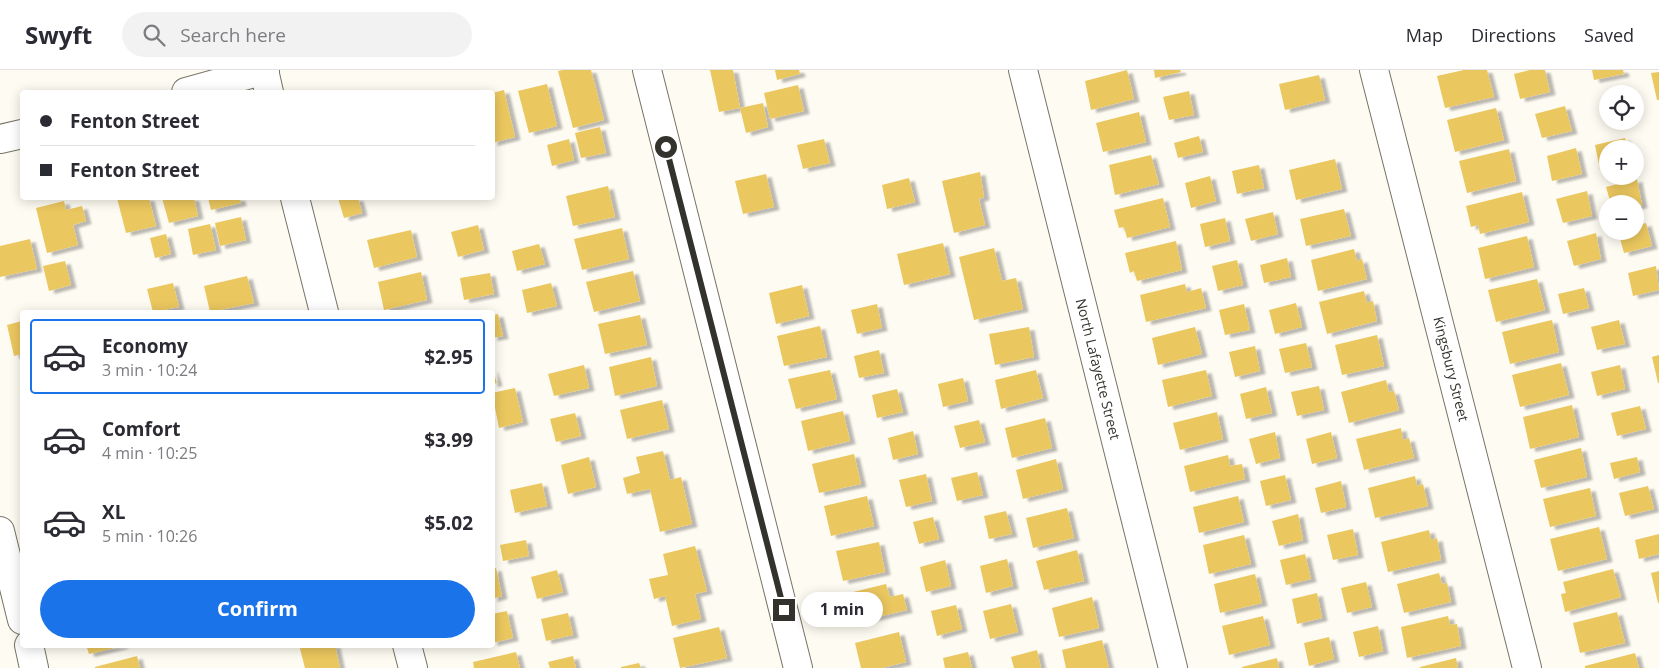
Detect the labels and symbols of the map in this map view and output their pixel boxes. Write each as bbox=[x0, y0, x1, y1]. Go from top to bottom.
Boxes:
route start bbox=[655, 136, 677, 158]
street label: North Lafayette Street bbox=[1072, 296, 1125, 441]
street label: Kingsbury Street bbox=[1429, 314, 1474, 423]
callout: 1 min bbox=[802, 592, 884, 628]
route end bbox=[773, 599, 795, 621]

